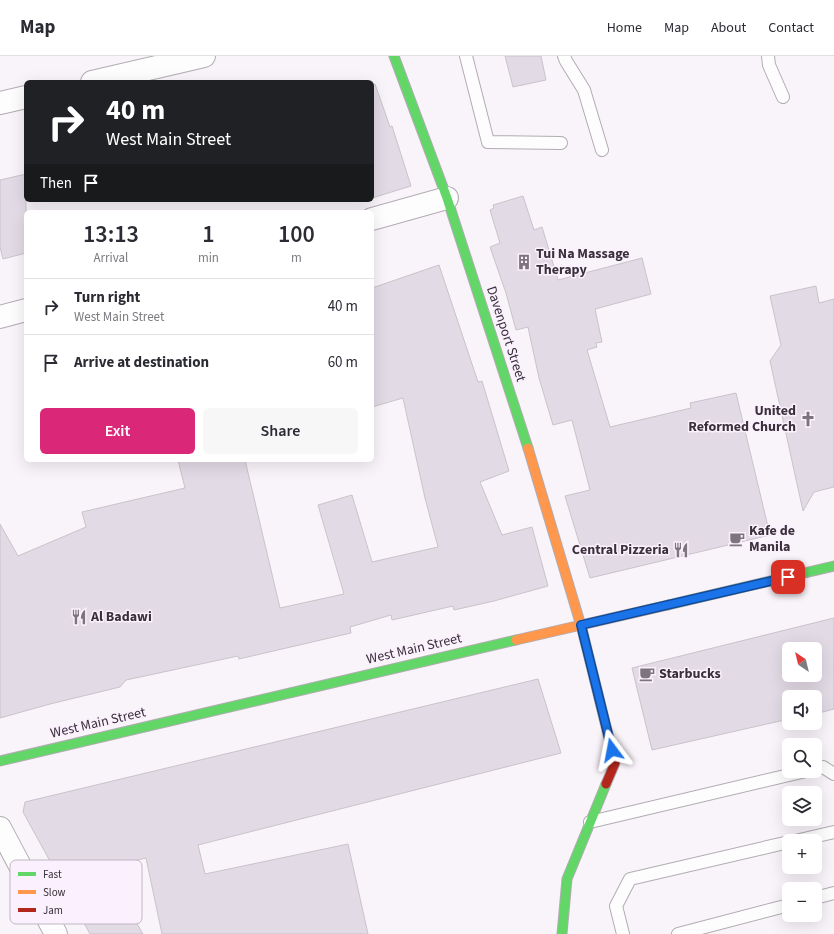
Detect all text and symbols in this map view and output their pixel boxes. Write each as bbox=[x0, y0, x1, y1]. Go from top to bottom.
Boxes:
text: Map bbox=[20, 14, 55, 41]
text: Home bbox=[607, 18, 642, 38]
text: Map bbox=[664, 18, 689, 38]
text: About bbox=[711, 18, 746, 38]
text: Contact bbox=[768, 18, 814, 38]
text: 40 m bbox=[106, 90, 165, 130]
icon: right bbox=[40, 96, 92, 148]
text: West Main Street bbox=[106, 127, 231, 152]
icon: arrive bbox=[80, 172, 102, 194]
text: Then bbox=[40, 173, 72, 194]
text: 13:13 bbox=[83, 217, 139, 252]
text: 1 bbox=[202, 217, 215, 252]
text: 100 bbox=[278, 217, 315, 252]
place label: Tui Na Massage Therapy bbox=[536, 244, 630, 280]
text: Arrival bbox=[93, 249, 128, 267]
text: min bbox=[198, 249, 219, 267]
text: m bbox=[291, 249, 302, 267]
building icon: Tui Na Massage Therapy bbox=[515, 253, 533, 271]
street label: Davenport Street bbox=[481, 284, 531, 385]
text: Turn right bbox=[74, 287, 140, 308]
icon: right bbox=[40, 296, 62, 318]
text: 40 m bbox=[328, 296, 358, 317]
text: West Main Street bbox=[74, 308, 164, 326]
icon: arrive bbox=[40, 352, 62, 374]
text: Arrive at destination bbox=[74, 352, 209, 373]
text: 60 m bbox=[328, 352, 358, 373]
place label: United Reformed Church bbox=[688, 401, 796, 437]
button: Exit bbox=[40, 408, 195, 454]
button: Share bbox=[203, 408, 358, 454]
church icon: United Reformed Church bbox=[799, 410, 817, 428]
place label: Kafe de Manila bbox=[749, 521, 795, 557]
cafe icon: Kafe de Manila bbox=[728, 530, 746, 548]
place label: Central Pizzeria bbox=[572, 540, 669, 560]
restaurant icon: Central Pizzeria bbox=[672, 541, 690, 559]
pin bbox=[771, 560, 805, 594]
icon: arrive bbox=[777, 566, 799, 588]
place label: Al Badawi bbox=[90, 607, 152, 627]
restaurant icon: Al Badawi bbox=[70, 608, 88, 626]
street label: West Main Street bbox=[364, 628, 464, 670]
north arrow bbox=[782, 642, 822, 682]
map controls bbox=[782, 642, 822, 922]
place label: Starbucks bbox=[659, 664, 721, 684]
cafe icon: Starbucks bbox=[638, 665, 656, 683]
button: sound bbox=[782, 690, 822, 730]
street label: West Main Street bbox=[48, 702, 148, 744]
position arrow bbox=[591, 729, 633, 771]
button: search bbox=[782, 738, 822, 778]
button: layers bbox=[782, 786, 822, 826]
button: + bbox=[782, 834, 822, 874]
legend bbox=[10, 860, 142, 924]
text: Fast bbox=[43, 867, 62, 882]
button: − bbox=[782, 882, 822, 922]
text: Slow bbox=[43, 885, 66, 900]
text: Jam bbox=[43, 903, 63, 918]

